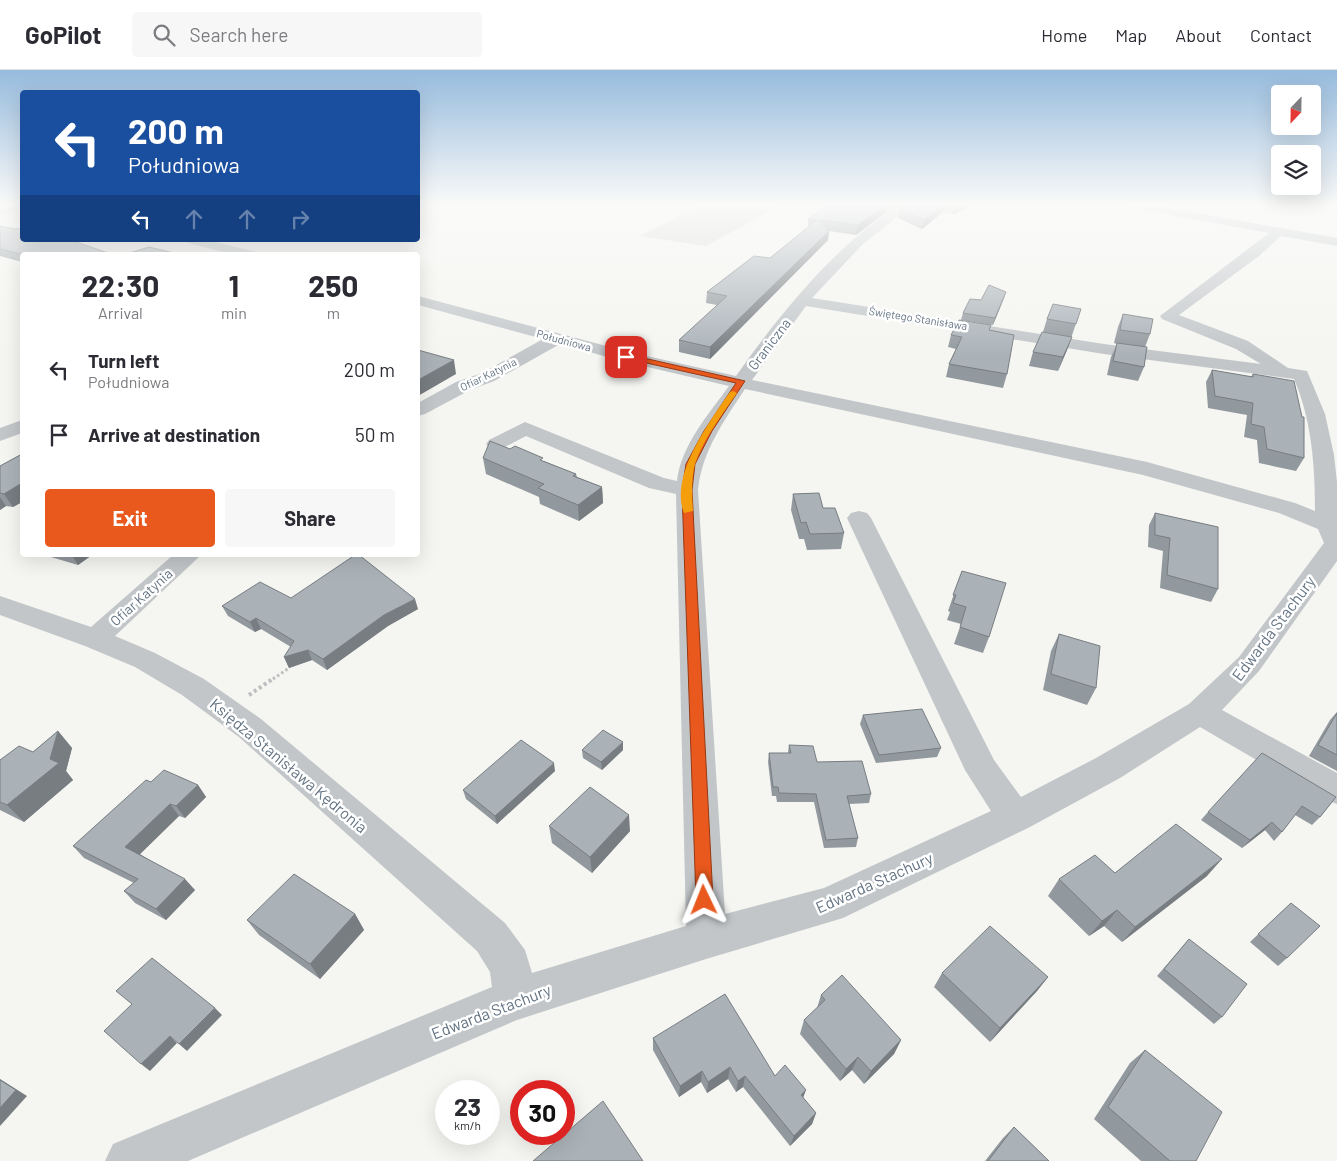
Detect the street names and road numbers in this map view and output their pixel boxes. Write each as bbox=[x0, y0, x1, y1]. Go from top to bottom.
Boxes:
street label: Świętego Stanisława bbox=[868, 304, 968, 332]
street label: Graniczna bbox=[744, 315, 794, 373]
street label: Południowa bbox=[535, 326, 593, 354]
street label: Ofiar Katynia bbox=[458, 355, 518, 393]
street label: Ofiar Katynia bbox=[106, 565, 176, 629]
street label: Edwarda Stachury bbox=[1227, 571, 1319, 684]
street label: Księdza Stanisława Kędronia bbox=[207, 694, 371, 836]
street label: Edwarda Stachury bbox=[812, 847, 936, 916]
street label: Edwarda Stachury bbox=[429, 979, 554, 1043]

